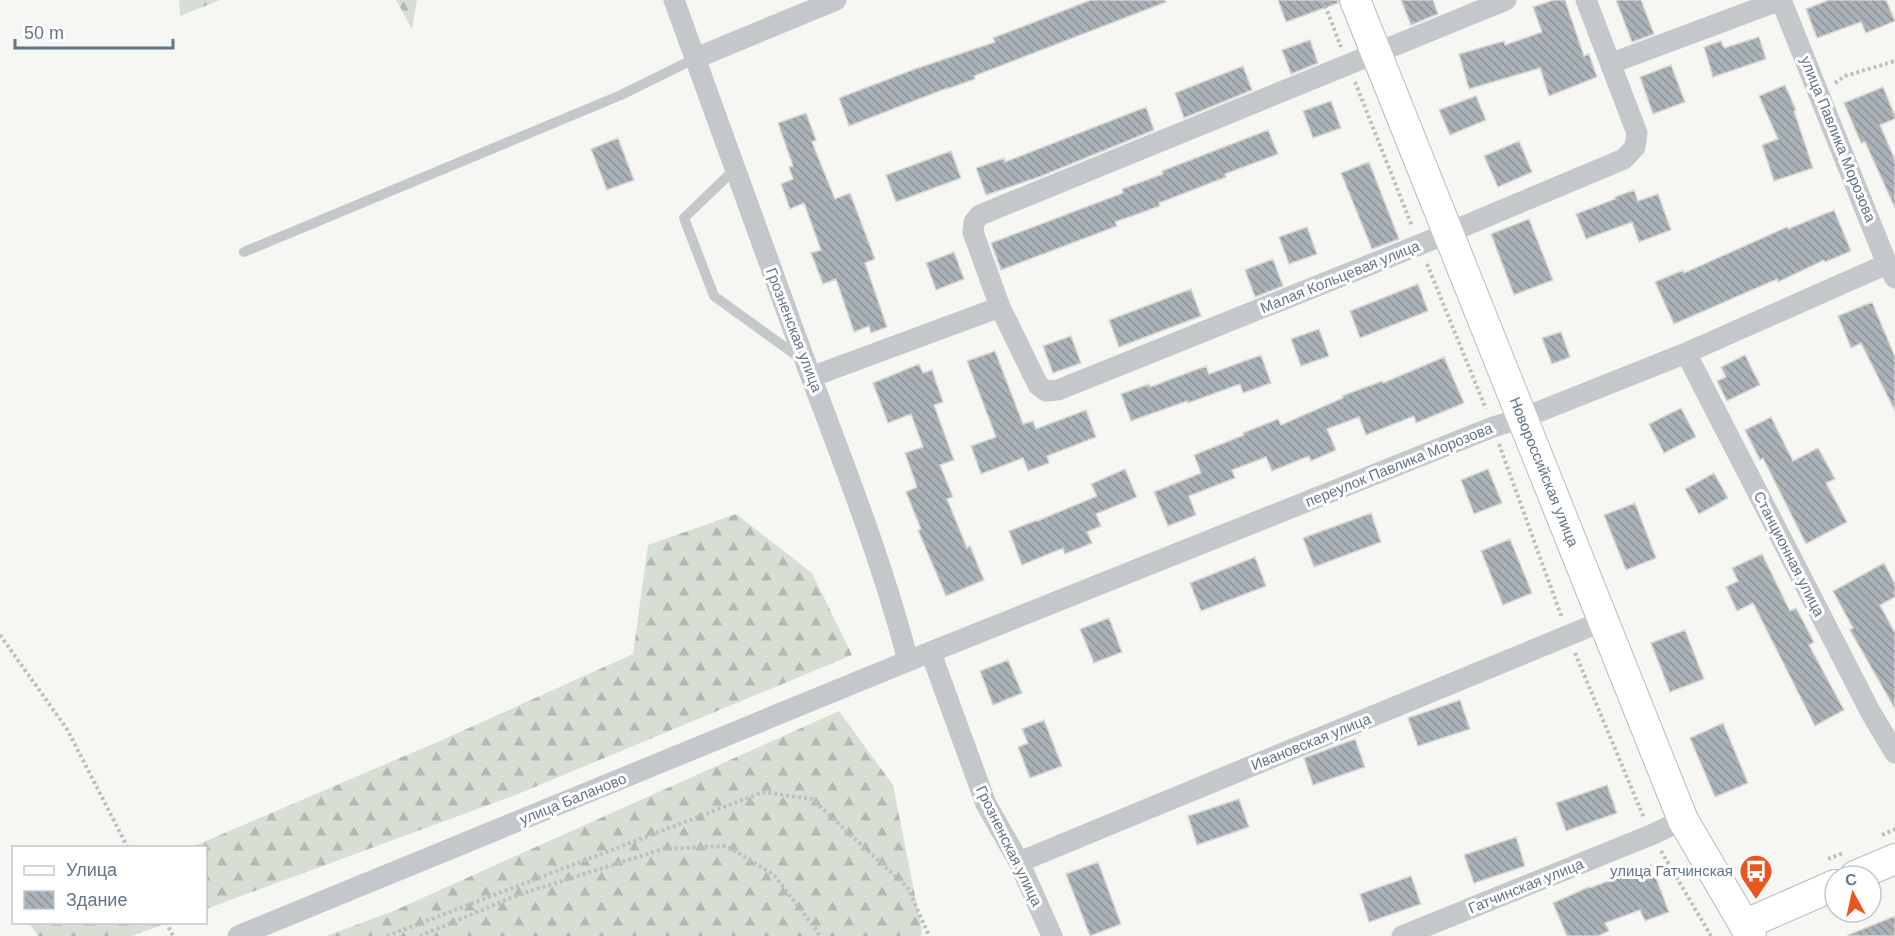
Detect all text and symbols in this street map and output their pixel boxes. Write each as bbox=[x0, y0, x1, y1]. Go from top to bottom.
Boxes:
scale bar bbox=[15, 12, 172, 50]
text: 50 m bbox=[24, 23, 64, 43]
street label: улица Павлика Морозова bbox=[1797, 53, 1880, 225]
street label: Малая Кольцевая улица bbox=[1258, 237, 1422, 316]
street label: Грозненская улица bbox=[763, 265, 826, 395]
street label: Новороссийская улица bbox=[1507, 394, 1583, 550]
street label: переулок Павлика Морозова bbox=[1303, 419, 1495, 510]
street label: Станционная улица bbox=[1751, 488, 1829, 620]
street label: Ивановская улица bbox=[1248, 710, 1374, 773]
street label: улица Баланово bbox=[517, 769, 629, 828]
street label: Грозненская улица bbox=[973, 783, 1046, 909]
legend bbox=[12, 846, 207, 924]
bus stop icon: улица Гатчинская bbox=[1738, 853, 1774, 900]
street label: Гатчинская улица bbox=[1466, 854, 1587, 916]
text: Улица bbox=[66, 860, 118, 880]
place label: улица Гатчинская bbox=[1610, 862, 1733, 879]
north arrow bbox=[1823, 864, 1883, 924]
text: С bbox=[1844, 870, 1858, 889]
text: Здание bbox=[66, 890, 127, 910]

